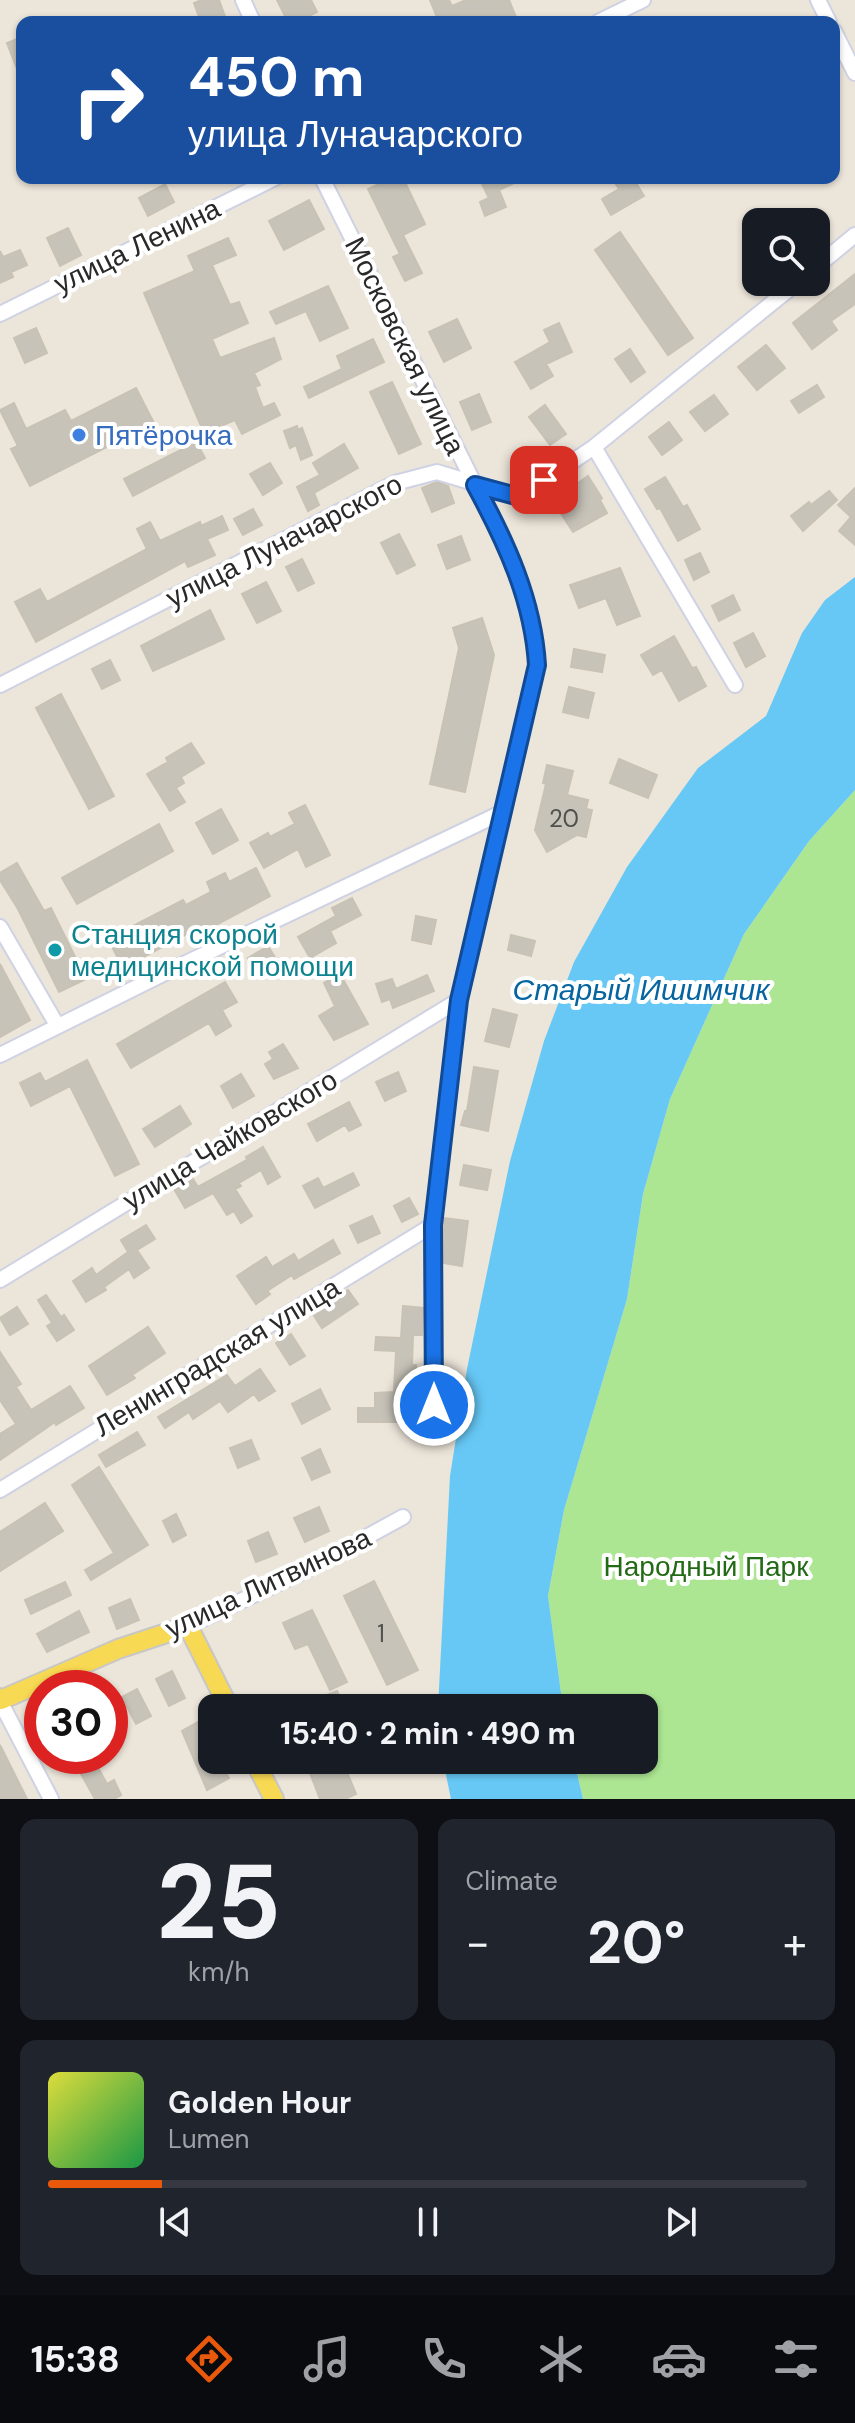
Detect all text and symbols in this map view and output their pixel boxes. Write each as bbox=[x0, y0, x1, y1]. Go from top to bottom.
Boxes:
text: 450 m bbox=[188, 40, 365, 113]
icon: right bbox=[56, 48, 160, 152]
text: улица Луначарского bbox=[188, 111, 523, 158]
street label: улица Ленина bbox=[48, 190, 227, 302]
map controls bbox=[742, 208, 830, 296]
button: search bbox=[742, 208, 830, 296]
street label: Московская улица bbox=[336, 231, 474, 461]
place label: Пятёрочка bbox=[95, 417, 233, 454]
marker: Пятёрочка bbox=[70, 426, 88, 444]
pin bbox=[510, 446, 578, 514]
icon: arrive bbox=[522, 458, 566, 502]
street label: улица Луначарского bbox=[160, 465, 408, 617]
house number: 20 bbox=[549, 803, 579, 834]
place label: Станция скорой медицинской помощи bbox=[71, 916, 354, 985]
marker: Станция скорой медицинской помощи bbox=[46, 941, 64, 959]
water label: Старый Ишимчик bbox=[513, 970, 771, 1009]
street label: улица Чайковского bbox=[116, 1061, 344, 1219]
street label: Ленинградская улица bbox=[87, 1269, 347, 1445]
position arrow bbox=[392, 1363, 476, 1447]
street label: улица Литвинова bbox=[159, 1519, 377, 1647]
park label: Народный Парк bbox=[604, 1548, 809, 1585]
house number: 1 bbox=[377, 1618, 385, 1649]
speed limit sign: 30 bbox=[24, 1670, 128, 1774]
text: 15:40 · 2 min · 490 m bbox=[280, 1714, 576, 1753]
text: 25 bbox=[156, 1835, 281, 1970]
text: Climate bbox=[466, 1864, 558, 1898]
text: 20° bbox=[587, 1903, 685, 1982]
text: − bbox=[466, 1914, 490, 1972]
text: + bbox=[783, 1914, 807, 1972]
text: km/h bbox=[188, 1955, 249, 1989]
text: Golden Hour bbox=[168, 2083, 351, 2122]
text: Lumen bbox=[168, 2122, 249, 2156]
icon: previous bbox=[153, 2200, 197, 2244]
icon: pause bbox=[406, 2200, 450, 2244]
icon: next bbox=[659, 2200, 703, 2244]
icon: directions bbox=[181, 2331, 237, 2387]
icon: music bbox=[299, 2331, 355, 2387]
icon: phone bbox=[416, 2331, 472, 2387]
icon: climate bbox=[533, 2331, 589, 2387]
icon: car bbox=[651, 2331, 707, 2387]
icon: filters bbox=[768, 2331, 824, 2387]
text: 15:38 bbox=[31, 2336, 120, 2383]

